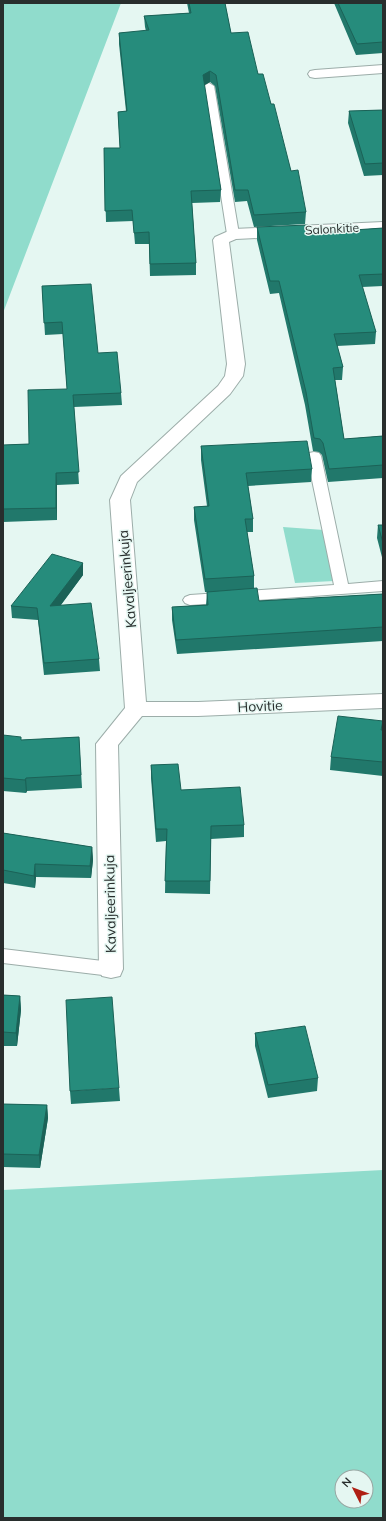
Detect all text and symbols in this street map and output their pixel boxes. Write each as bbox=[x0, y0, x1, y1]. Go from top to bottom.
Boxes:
street label: Salonkitie bbox=[305, 220, 359, 237]
street label: Kavaljeerinkuja bbox=[114, 529, 140, 629]
street label: Hovitie bbox=[237, 696, 283, 716]
street label: Kavaljeerinkuja bbox=[100, 855, 120, 953]
north arrow bbox=[334, 1469, 374, 1509]
text: N bbox=[339, 1475, 355, 1490]

